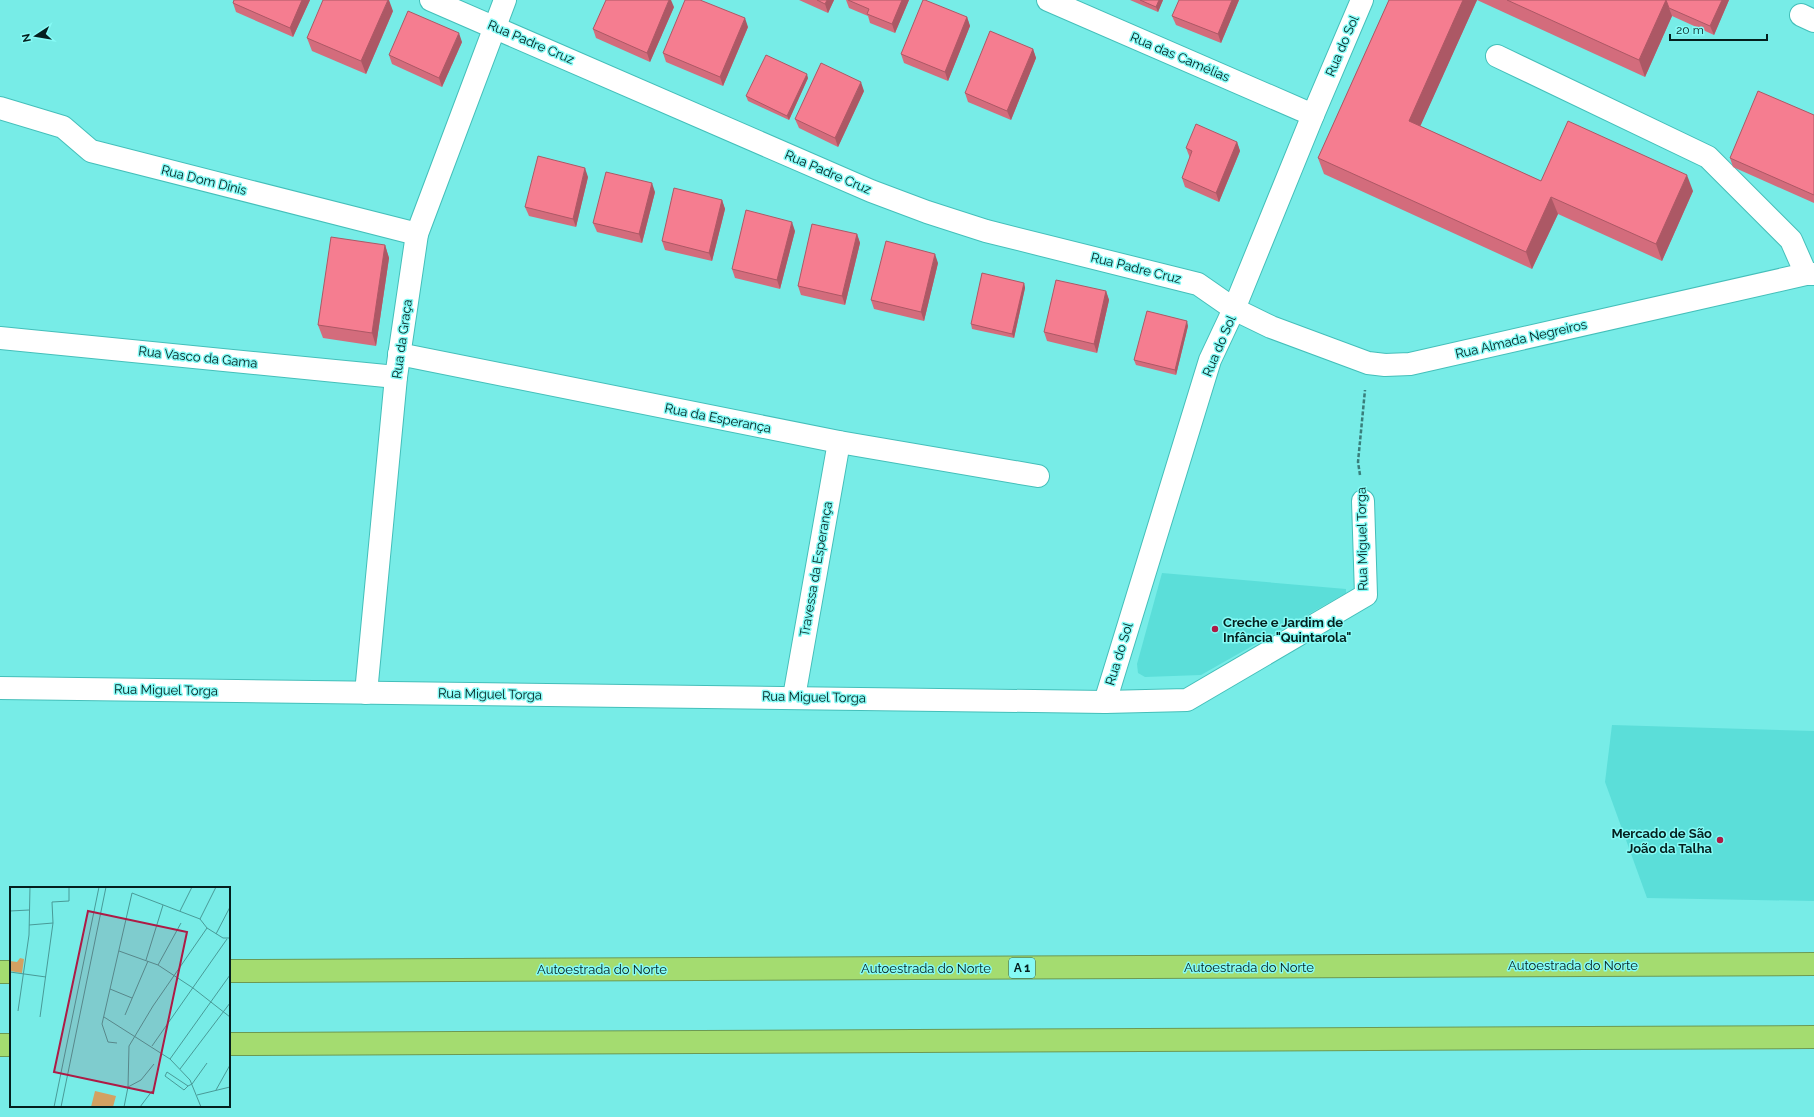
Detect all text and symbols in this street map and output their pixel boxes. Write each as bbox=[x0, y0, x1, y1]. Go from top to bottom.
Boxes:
street label: Rua do Sol bbox=[1322, 13, 1362, 79]
north arrow bbox=[16, 16, 56, 56]
scale bar bbox=[1670, 16, 1767, 42]
street label: Rua Padre Cruz bbox=[485, 17, 577, 67]
text: 20 m bbox=[1676, 23, 1704, 37]
street label: Rua das Camélias bbox=[1128, 29, 1232, 85]
text: N bbox=[19, 33, 34, 43]
street label: Rua Padre Cruz bbox=[782, 147, 874, 197]
street label: Rua Dom Dinis bbox=[160, 162, 248, 198]
street label: Rua Padre Cruz bbox=[1089, 250, 1183, 286]
street label: Rua da Graça bbox=[389, 298, 415, 380]
street label: Rua do Sol bbox=[1199, 313, 1239, 379]
street label: Rua Almada Negreiros bbox=[1454, 317, 1588, 361]
street label: Rua Vasco da Gama bbox=[138, 343, 258, 371]
street label: Rua da Esperança bbox=[663, 400, 773, 436]
street label: Rua Miguel Torga bbox=[1354, 487, 1370, 591]
street label: Travessa da Esperança bbox=[797, 500, 835, 638]
place label: Creche e Jardim de Infância "Quintarola" bbox=[1223, 615, 1351, 645]
street label: Rua do Sol bbox=[1102, 620, 1136, 687]
marker: Creche e Jardim de Infância "Quintarola" bbox=[1210, 624, 1220, 634]
street label: Rua Miguel Torga bbox=[114, 682, 218, 698]
street label: Rua Miguel Torga bbox=[438, 686, 542, 702]
street label: Rua Miguel Torga bbox=[762, 689, 866, 705]
place label: Mercado de São João da Talha bbox=[1611, 826, 1713, 856]
marker: Mercado de São João da Talha bbox=[1715, 835, 1725, 845]
inset map bbox=[10, 887, 230, 1107]
road number: A 1 bbox=[1009, 958, 1035, 978]
street label: Autoestrada do Norte bbox=[1508, 958, 1638, 973]
street label: Autoestrada do Norte bbox=[1184, 960, 1314, 975]
street label: Autoestrada do Norte bbox=[861, 961, 991, 976]
street label: Autoestrada do Norte bbox=[537, 962, 667, 977]

